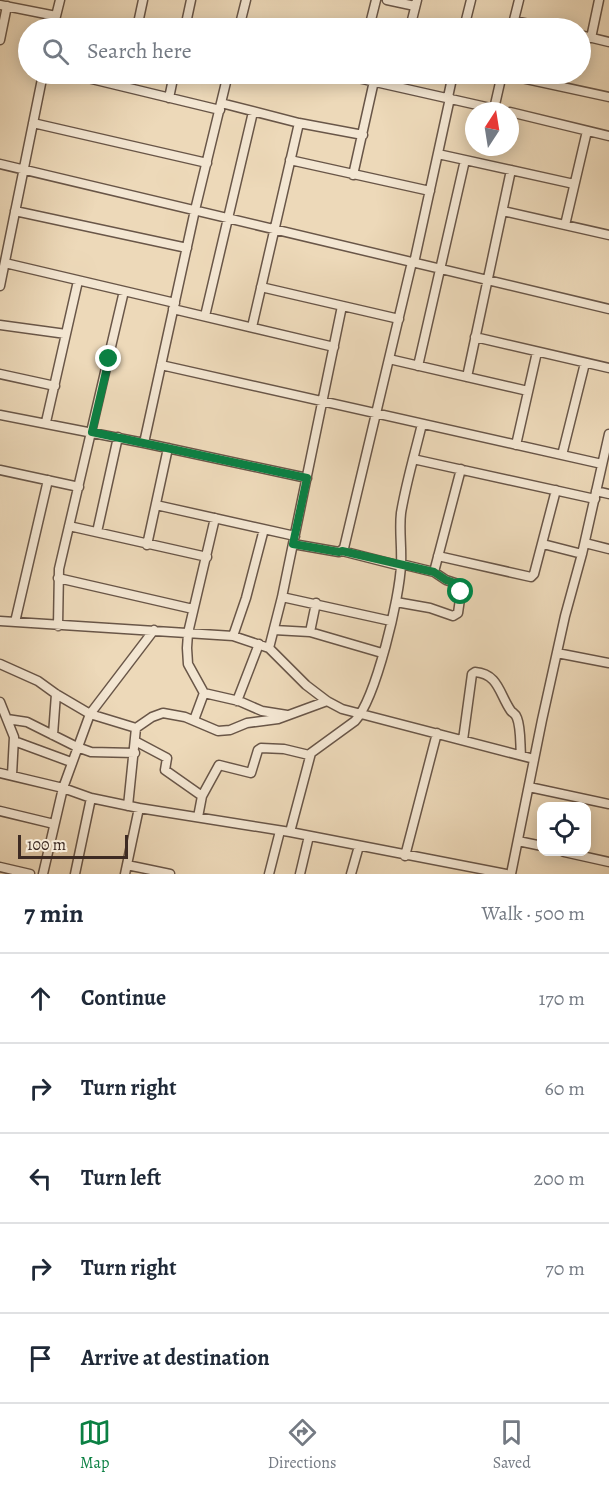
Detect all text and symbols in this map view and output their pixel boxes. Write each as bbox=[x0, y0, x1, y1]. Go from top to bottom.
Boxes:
search box bbox=[18, 18, 591, 84]
icon: search bbox=[39, 35, 72, 68]
text: Search here bbox=[87, 36, 192, 66]
north arrow bbox=[465, 102, 519, 156]
route end bbox=[95, 345, 121, 371]
route start bbox=[447, 578, 473, 604]
map controls bbox=[537, 802, 591, 856]
button: locate bbox=[537, 802, 591, 856]
scale bar bbox=[18, 832, 128, 860]
text: 100 m bbox=[27, 834, 66, 856]
text: 7 min bbox=[24, 896, 84, 931]
text: Walk · 500 m bbox=[481, 900, 585, 927]
icon: ahead bbox=[24, 982, 57, 1015]
text: Continue bbox=[81, 983, 166, 1013]
text: 170 m bbox=[539, 985, 585, 1012]
icon: right bbox=[24, 1072, 57, 1105]
text: Turn right bbox=[81, 1073, 177, 1103]
text: 60 m bbox=[545, 1075, 585, 1102]
icon: left bbox=[24, 1162, 57, 1195]
text: Turn left bbox=[81, 1163, 161, 1193]
text: 200 m bbox=[534, 1165, 585, 1192]
icon: right bbox=[24, 1252, 57, 1285]
text: Turn right bbox=[81, 1253, 177, 1283]
text: 70 m bbox=[545, 1255, 585, 1282]
icon: arrive bbox=[24, 1342, 57, 1375]
text: Arrive at destination bbox=[81, 1343, 270, 1373]
tab: Map bbox=[78, 1416, 111, 1474]
tab: Directions bbox=[268, 1416, 336, 1474]
tab: Saved bbox=[493, 1416, 531, 1474]

